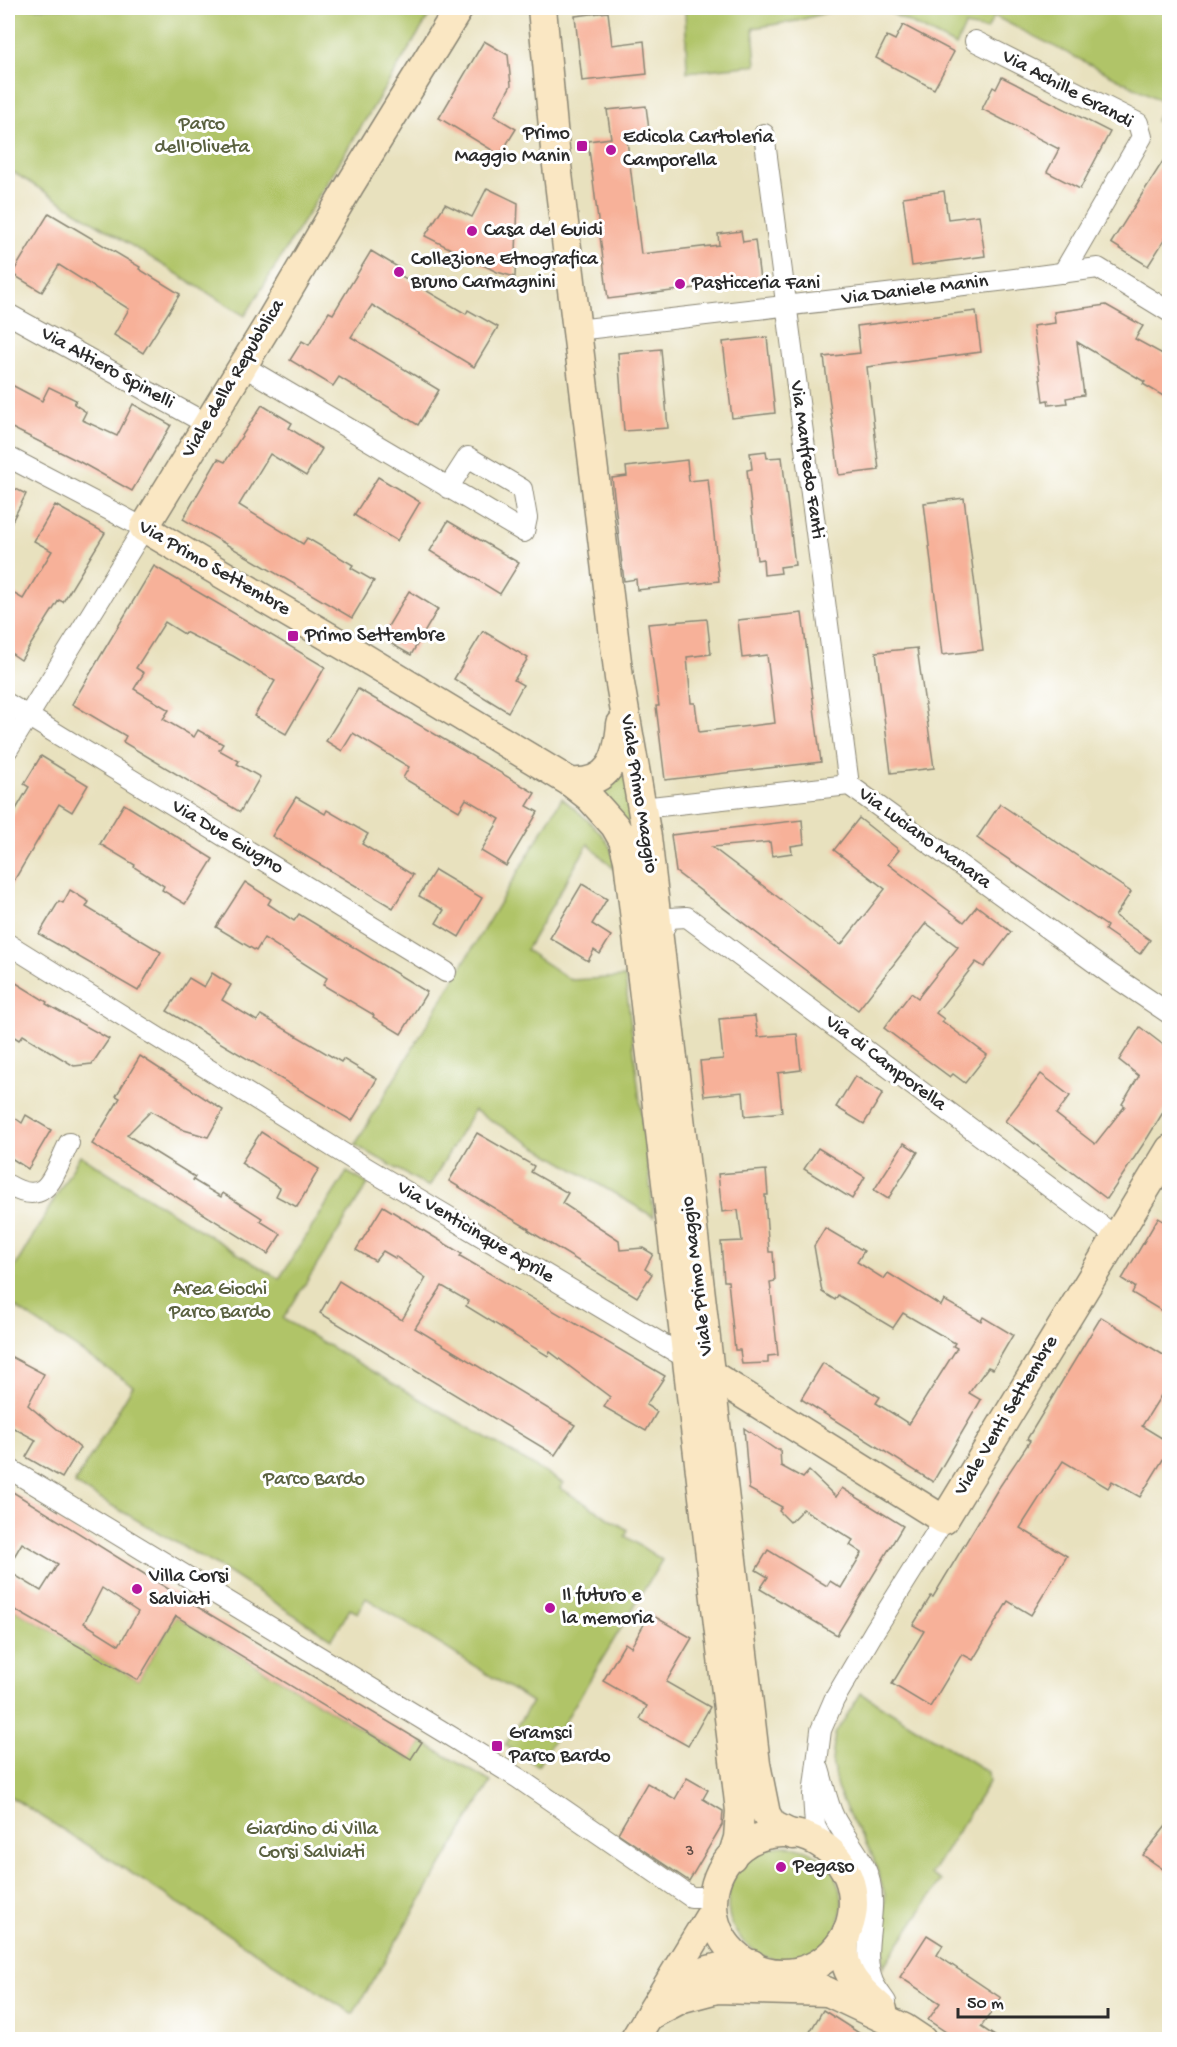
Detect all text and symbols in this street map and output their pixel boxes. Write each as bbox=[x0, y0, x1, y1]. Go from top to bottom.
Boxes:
street label: Via Achille Grandi bbox=[997, 45, 1137, 134]
park label: Parco dell'Oliveta bbox=[154, 114, 250, 160]
place label: Primo Maggio Manin bbox=[454, 123, 570, 169]
place label: Edicola Cartoleria Camporella bbox=[623, 127, 775, 173]
marker: Primo Maggio Manin bbox=[575, 139, 589, 153]
marker: Edicola Cartoleria Camporella bbox=[604, 143, 618, 157]
place label: Casa del Guidi bbox=[484, 220, 603, 243]
marker: Casa del Guidi bbox=[465, 224, 479, 238]
place label: Collezione Etnografica Bruno Carmagnini bbox=[410, 249, 599, 295]
marker: Collezione Etnografica Bruno Carmagnini bbox=[392, 265, 406, 279]
street label: Via Daniele Manin bbox=[839, 271, 990, 312]
place label: Pasticceria Fani bbox=[691, 273, 820, 296]
marker: Pasticceria Fani bbox=[673, 277, 687, 291]
street label: Viale della Repubblica bbox=[177, 295, 291, 463]
street label: Via Altiero Spinelli bbox=[35, 322, 178, 415]
street label: Via Manfredo Fanti bbox=[783, 378, 828, 541]
street label: Via Primo Settembre bbox=[133, 516, 295, 622]
place label: Primo Settembre bbox=[304, 625, 446, 648]
marker: Primo Settembre bbox=[286, 629, 300, 643]
street label: Viale Primo Maggio bbox=[614, 712, 662, 875]
street label: Via Luciano Manara bbox=[852, 782, 996, 895]
street label: Via Due Giugno bbox=[166, 795, 287, 880]
street label: Via di Camporella bbox=[819, 1010, 951, 1118]
street label: Via Venticinque Aprile bbox=[391, 1176, 558, 1289]
street label: Viale Primo Maggio bbox=[677, 1195, 719, 1358]
park label: Area Giochi Parco Bardo bbox=[168, 1279, 271, 1325]
street label: Viale Venti Settembre bbox=[950, 1331, 1064, 1501]
park label: Parco Bardo bbox=[262, 1469, 365, 1492]
place label: Villa Corsi Salviati bbox=[148, 1566, 229, 1612]
marker: Villa Corsi Salviati bbox=[130, 1582, 144, 1596]
place label: Il futuro e la memoria bbox=[562, 1585, 655, 1631]
marker: Il futuro e la memoria bbox=[543, 1601, 557, 1615]
place label: Gramsci Parco Bardo bbox=[508, 1723, 611, 1769]
marker: Gramsci Parco Bardo bbox=[490, 1739, 504, 1753]
park label: Giardino di Villa Corsi Salviati bbox=[246, 1819, 379, 1865]
house number: 3 bbox=[685, 1843, 694, 1862]
place label: Pegaso bbox=[792, 1856, 855, 1879]
marker: Pegaso bbox=[774, 1860, 788, 1874]
scale bar bbox=[958, 1981, 1108, 2019]
text: 50 m bbox=[967, 1994, 1004, 2015]

